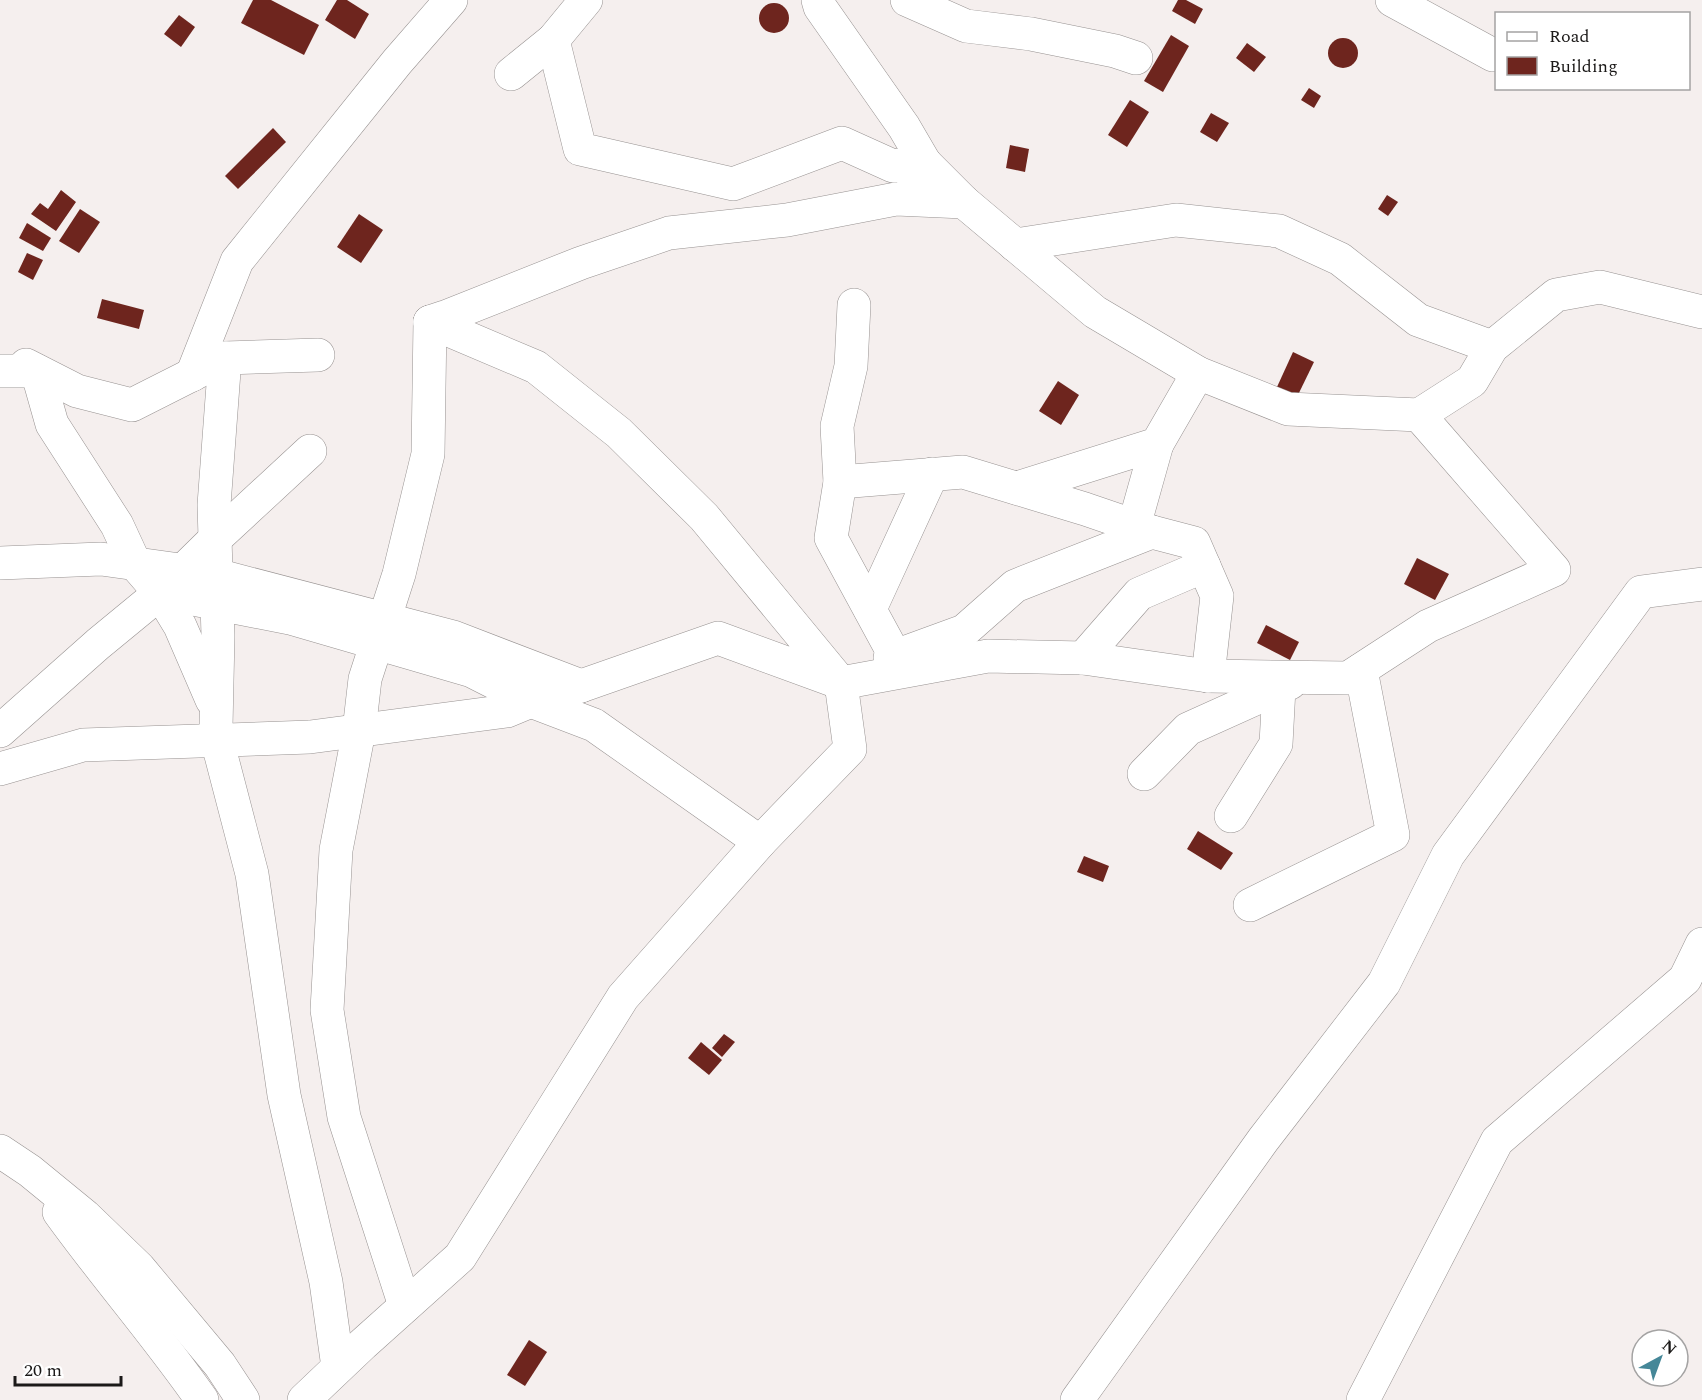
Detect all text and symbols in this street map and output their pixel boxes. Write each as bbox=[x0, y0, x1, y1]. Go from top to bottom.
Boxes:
legend bbox=[1495, 12, 1690, 90]
text: Road bbox=[1549, 23, 1590, 50]
text: Building bbox=[1549, 53, 1618, 80]
north arrow bbox=[1630, 1328, 1690, 1388]
text: N bbox=[1656, 1334, 1682, 1361]
scale bar bbox=[15, 1349, 122, 1387]
text: 20 m bbox=[24, 1357, 62, 1384]

